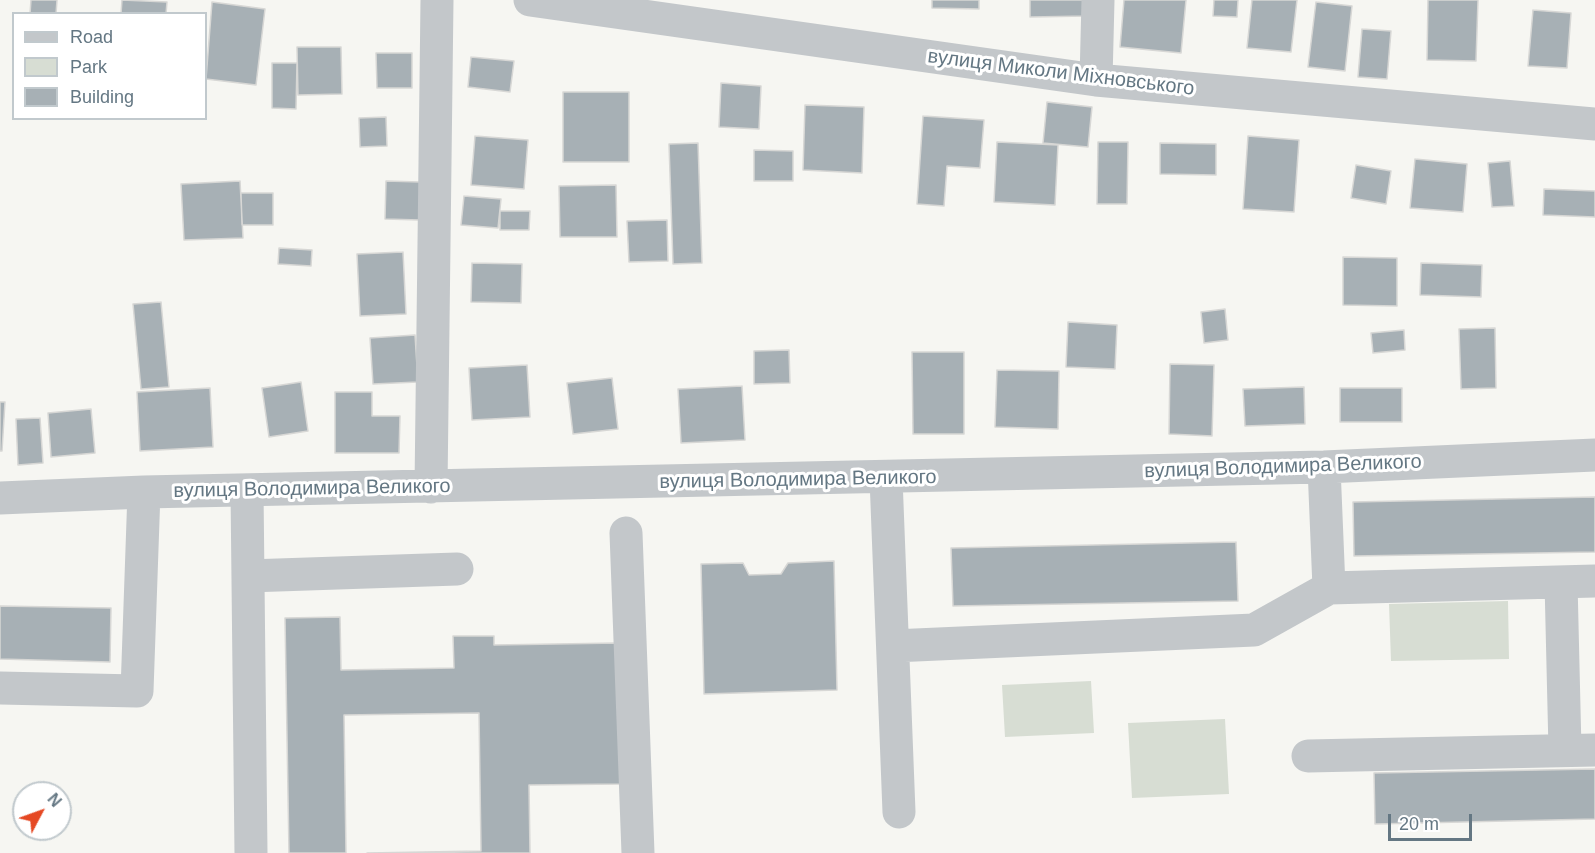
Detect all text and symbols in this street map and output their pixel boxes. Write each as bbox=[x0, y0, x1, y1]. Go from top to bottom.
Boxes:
legend bbox=[12, 12, 207, 120]
text: Road bbox=[70, 27, 113, 47]
street label: вулиця Миколи Міхновського bbox=[926, 45, 1196, 101]
text: Park bbox=[70, 57, 107, 77]
text: Building bbox=[70, 87, 134, 107]
street label: вулиця Володимира Великого bbox=[1144, 450, 1422, 484]
street label: вулиця Володимира Великого bbox=[659, 466, 937, 494]
street label: вулиця Володимира Великого bbox=[173, 475, 451, 503]
north arrow bbox=[12, 781, 72, 841]
text: N bbox=[44, 790, 65, 810]
scale bar bbox=[1391, 802, 1475, 840]
text: 20 m bbox=[1399, 814, 1439, 834]

